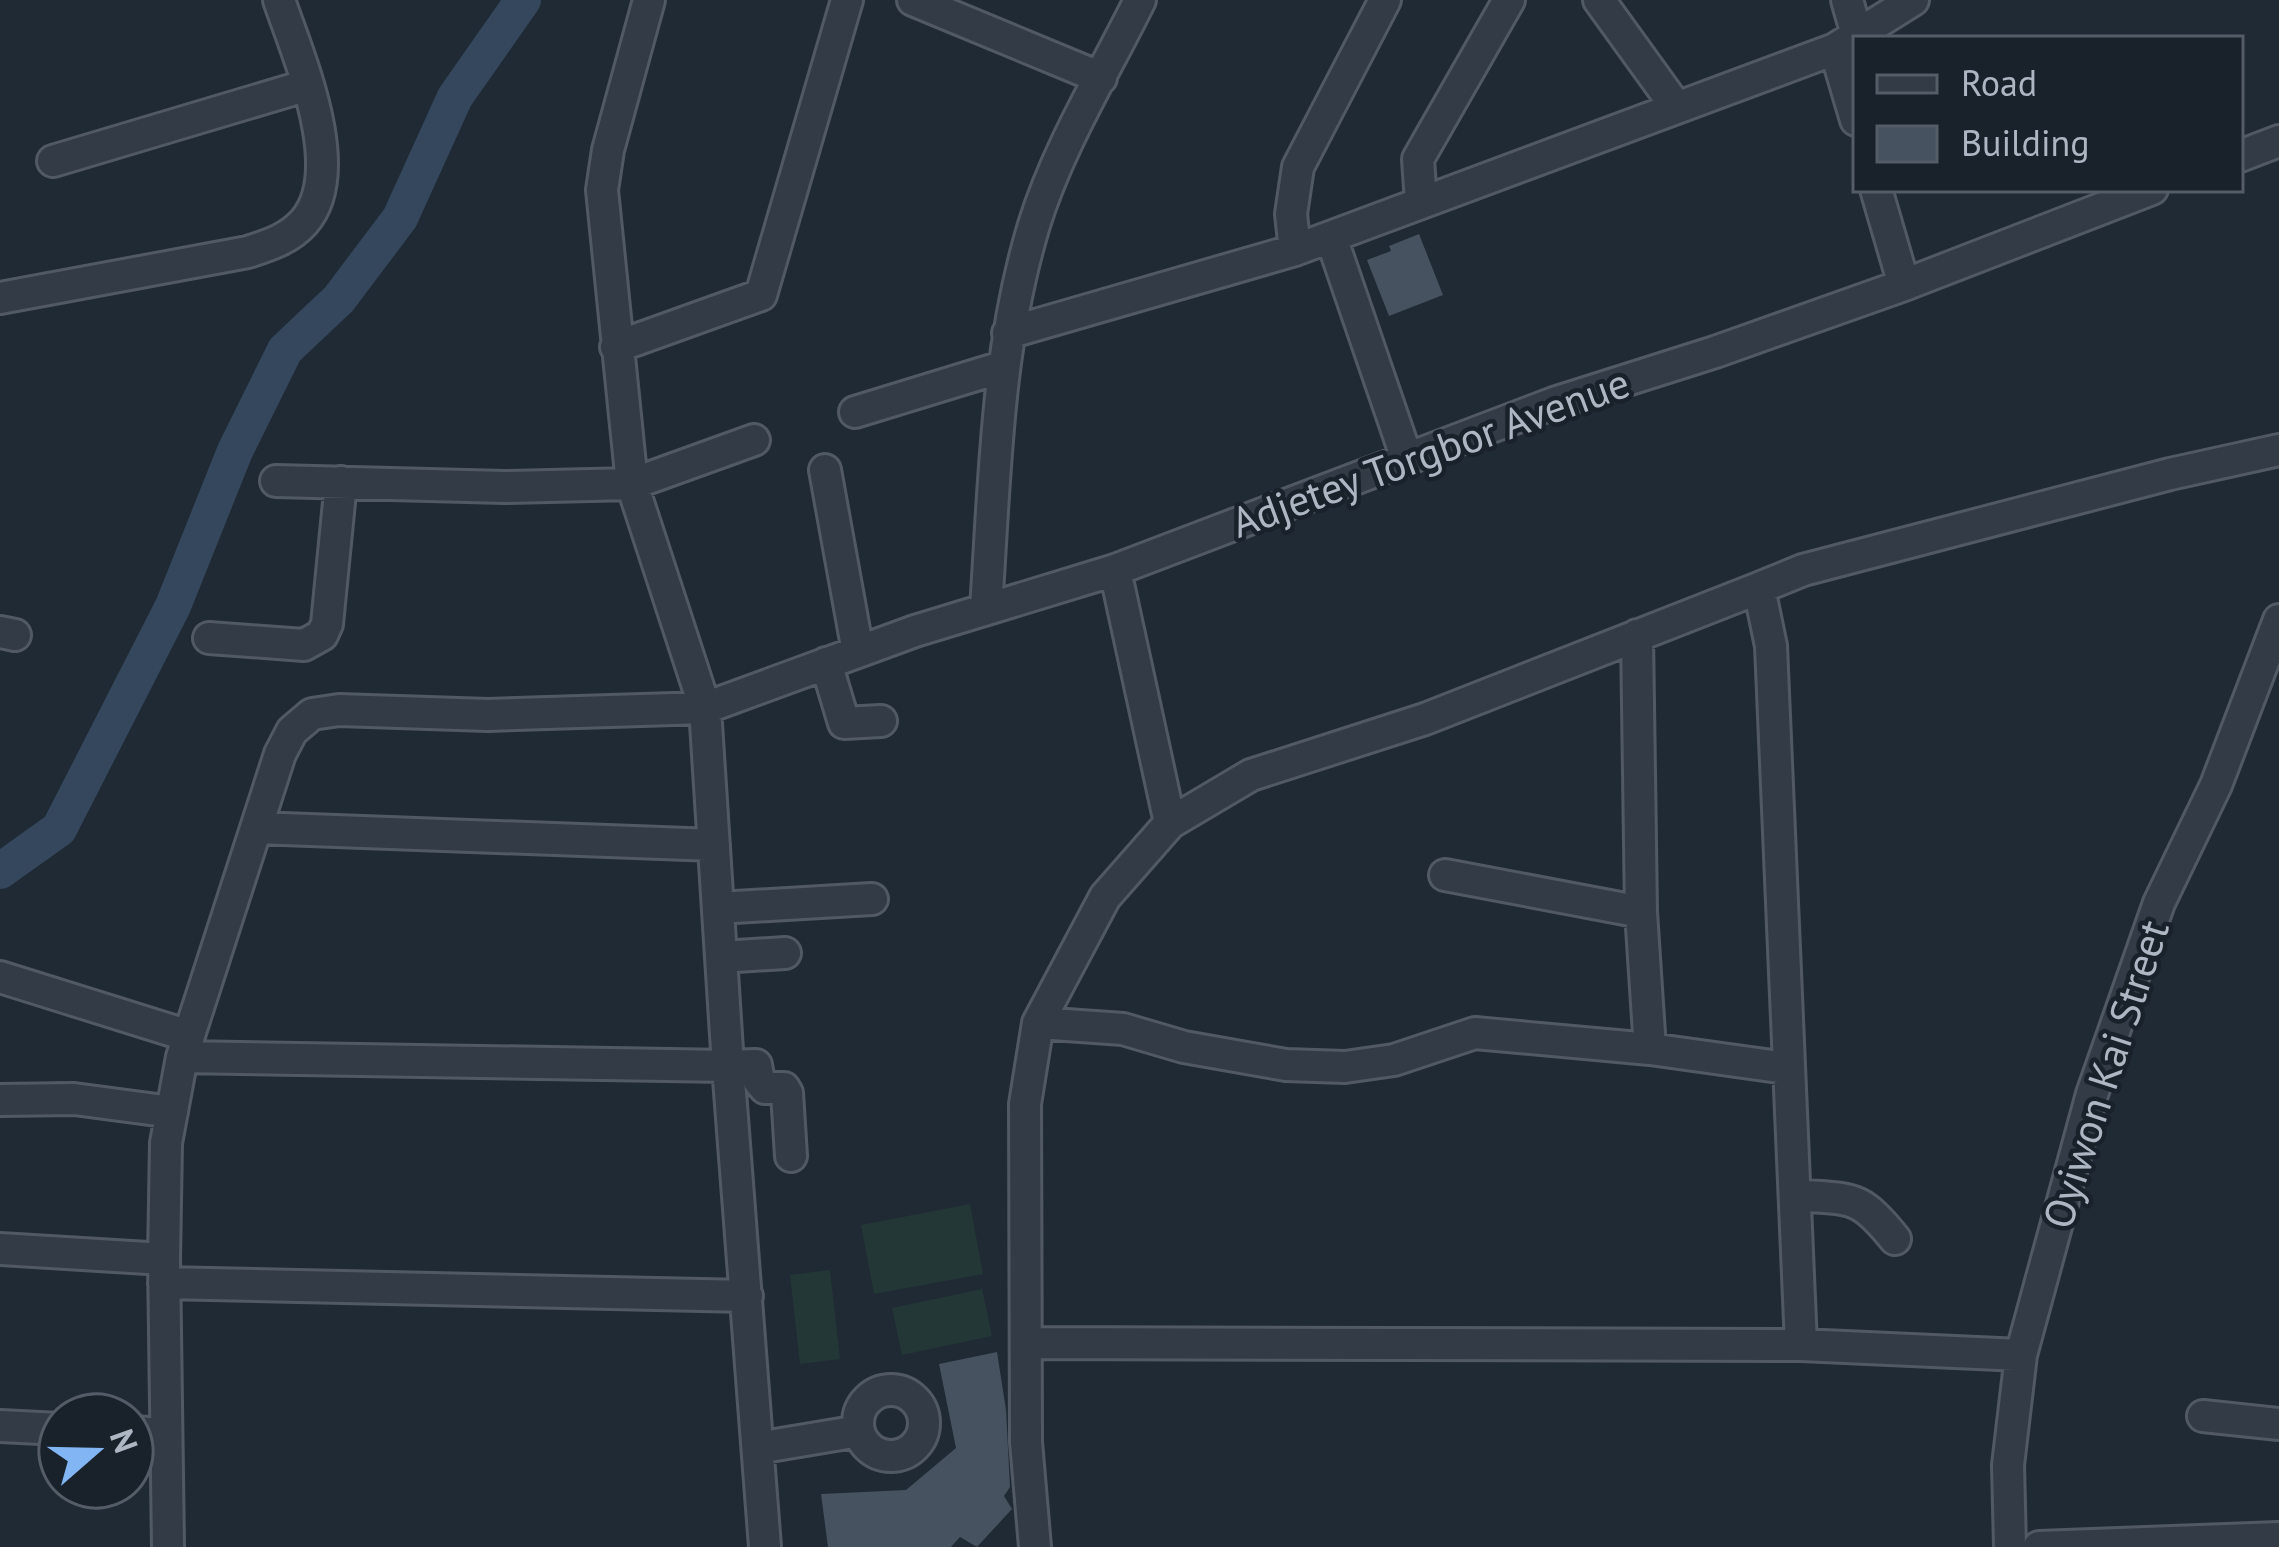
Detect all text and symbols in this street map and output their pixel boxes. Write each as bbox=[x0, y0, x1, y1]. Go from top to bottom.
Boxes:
legend bbox=[1853, 36, 2243, 192]
text: Road bbox=[1961, 59, 2037, 106]
text: Building bbox=[1961, 119, 2090, 166]
street label: Adjetey Torgbor Avenue bbox=[1223, 354, 1637, 550]
street label: Oyiwon Kai Street bbox=[2029, 913, 2181, 1235]
north arrow bbox=[36, 1391, 156, 1511]
text: N bbox=[101, 1423, 149, 1458]

